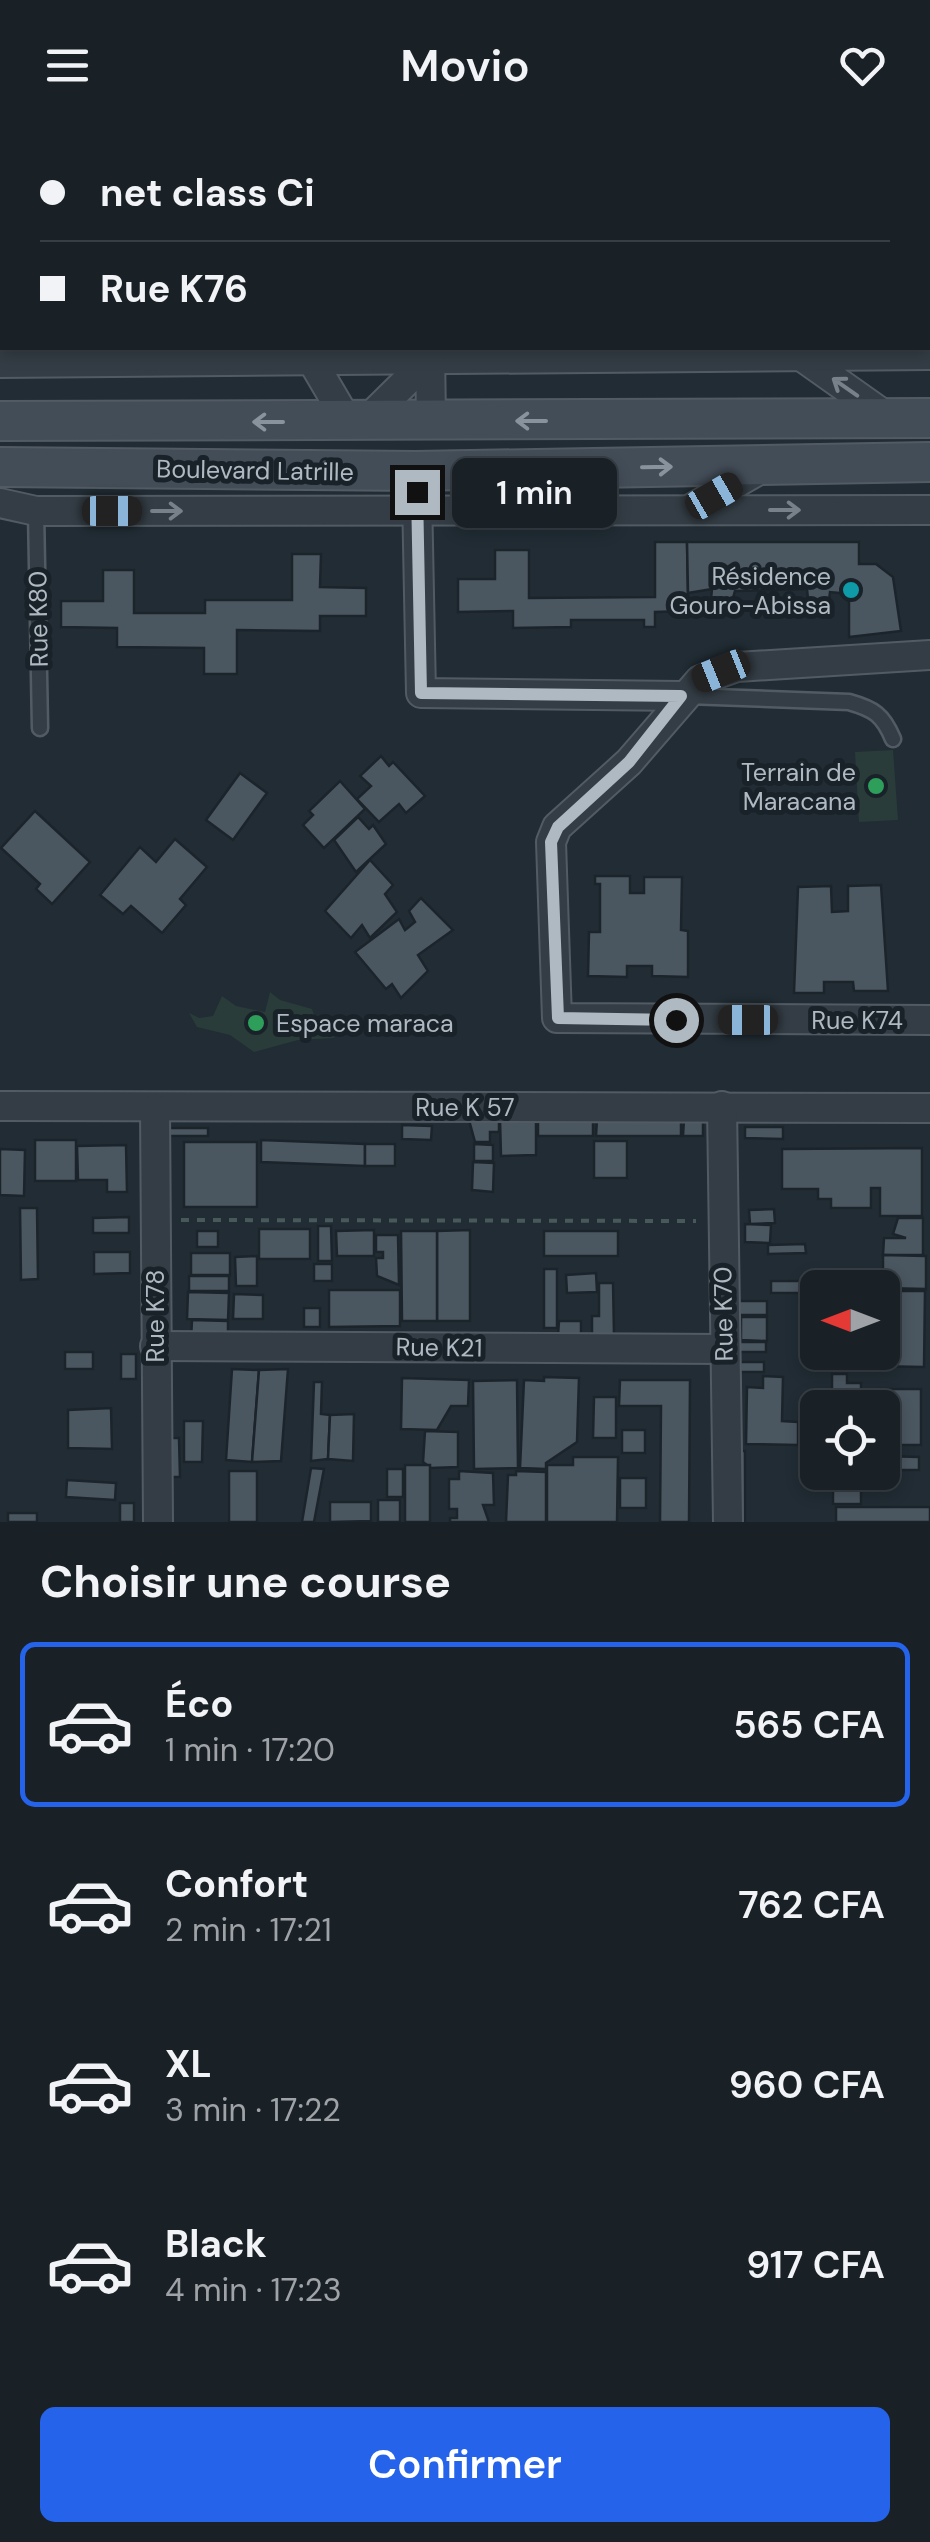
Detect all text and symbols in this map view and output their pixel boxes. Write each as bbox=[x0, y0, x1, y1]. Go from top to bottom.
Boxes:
text: Movio bbox=[400, 36, 530, 95]
icon: menu bbox=[40, 38, 95, 93]
icon: heart bbox=[835, 38, 890, 93]
text: net class Ci bbox=[100, 168, 315, 218]
text: Rue K76 bbox=[100, 264, 248, 314]
one-way arrow bbox=[832, 377, 860, 398]
one-way arrow bbox=[252, 412, 284, 431]
one-way arrow bbox=[516, 412, 548, 431]
street label: Boulevard Latrille bbox=[156, 452, 354, 489]
callout: 1 min bbox=[452, 457, 617, 527]
one-way arrow bbox=[640, 458, 673, 476]
car bbox=[681, 468, 747, 524]
route end bbox=[395, 470, 440, 515]
text: 1 min bbox=[496, 472, 573, 514]
car bbox=[82, 496, 142, 526]
one-way arrow bbox=[769, 501, 801, 520]
one-way arrow bbox=[150, 502, 182, 520]
place label: Résidence Gouro-Abissa bbox=[670, 560, 831, 622]
street label: Rue K80 bbox=[21, 571, 56, 667]
marker: Résidence Gouro-Abissa bbox=[840, 579, 862, 601]
car bbox=[688, 646, 754, 696]
place label: Terrain de Maracana bbox=[741, 756, 856, 818]
marker: Terrain de Maracana bbox=[865, 775, 887, 797]
route start bbox=[654, 998, 699, 1043]
street label: Rue K74 bbox=[811, 1004, 903, 1037]
car bbox=[718, 1005, 778, 1035]
place label: Espace maraca bbox=[276, 1007, 454, 1040]
marker: Espace maraca bbox=[245, 1012, 267, 1034]
street label: Rue K 57 bbox=[415, 1091, 515, 1124]
street label: Rue K70 bbox=[706, 1266, 741, 1362]
street label: Rue K78 bbox=[139, 1270, 172, 1362]
north arrow bbox=[800, 1270, 900, 1370]
map controls bbox=[800, 1270, 900, 1490]
street label: Rue K21 bbox=[395, 1330, 483, 1365]
button: locate bbox=[800, 1390, 900, 1490]
text: Choisir une course bbox=[40, 1552, 451, 1611]
text: Éco bbox=[165, 1679, 233, 1729]
icon: car bbox=[45, 1680, 135, 1770]
text: 565 CFA bbox=[733, 1700, 885, 1750]
text: 1 min · 17:20 bbox=[165, 1729, 335, 1771]
text: Confort bbox=[165, 1859, 308, 1909]
icon: car bbox=[45, 1860, 135, 1950]
text: 762 CFA bbox=[738, 1880, 885, 1930]
text: 2 min · 17:21 bbox=[165, 1909, 332, 1951]
text: XL bbox=[165, 2039, 212, 2089]
icon: car bbox=[45, 2040, 135, 2130]
text: 960 CFA bbox=[729, 2060, 885, 2110]
text: 3 min · 17:22 bbox=[165, 2089, 341, 2131]
text: Black bbox=[165, 2219, 267, 2269]
icon: car bbox=[45, 2220, 135, 2310]
text: 917 CFA bbox=[746, 2240, 885, 2290]
text: 4 min · 17:23 bbox=[165, 2269, 342, 2311]
button: Confirmer bbox=[40, 2407, 890, 2522]

